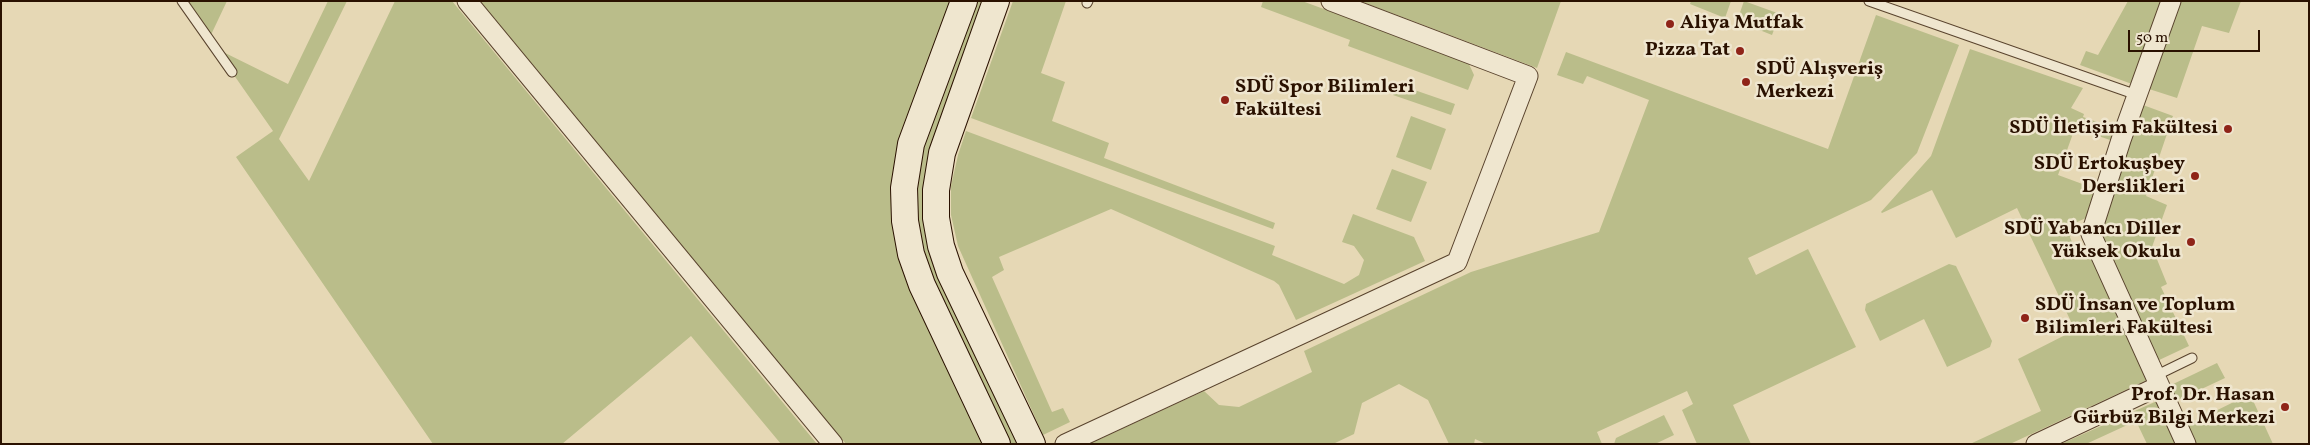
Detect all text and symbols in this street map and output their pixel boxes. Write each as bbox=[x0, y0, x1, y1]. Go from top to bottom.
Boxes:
place label: Aliya Mutfak bbox=[1680, 12, 1804, 36]
marker: Aliya Mutfak bbox=[1664, 18, 1676, 30]
scale bar bbox=[2130, 20, 2262, 52]
text: 50 m bbox=[2136, 28, 2168, 49]
place label: Pizza Tat bbox=[1645, 39, 1730, 63]
marker: Pizza Tat bbox=[1734, 45, 1746, 57]
place label: SDÜ Alışveriş Merkezi bbox=[1756, 58, 1883, 105]
place label: SDÜ Spor Bilimleri Fakültesi bbox=[1235, 76, 1414, 123]
marker: SDÜ Alışveriş Merkezi bbox=[1740, 76, 1752, 88]
marker: SDÜ Spor Bilimleri Fakültesi bbox=[1219, 94, 1231, 106]
place label: SDÜ İletişim Fakültesi bbox=[2009, 117, 2218, 141]
marker: SDÜ İletişim Fakültesi bbox=[2222, 123, 2234, 135]
place label: SDÜ Ertokuşbey Derslikleri bbox=[2034, 153, 2185, 200]
marker: SDÜ Ertokuşbey Derslikleri bbox=[2189, 170, 2201, 182]
place label: SDÜ Yabancı Diller Yüksek Okulu bbox=[2004, 218, 2181, 265]
marker: SDÜ Yabancı Diller Yüksek Okulu bbox=[2185, 236, 2197, 248]
place label: SDÜ İnsan ve Toplum Bilimleri Fakültesi bbox=[2035, 294, 2235, 341]
marker: SDÜ İnsan ve Toplum Bilimleri Fakültesi bbox=[2019, 312, 2031, 324]
place label: Prof. Dr. Hasan Gürbüz Bilgi Merkezi bbox=[2073, 384, 2275, 431]
marker: Prof. Dr. Hasan Gürbüz Bilgi Merkezi bbox=[2279, 401, 2291, 413]

